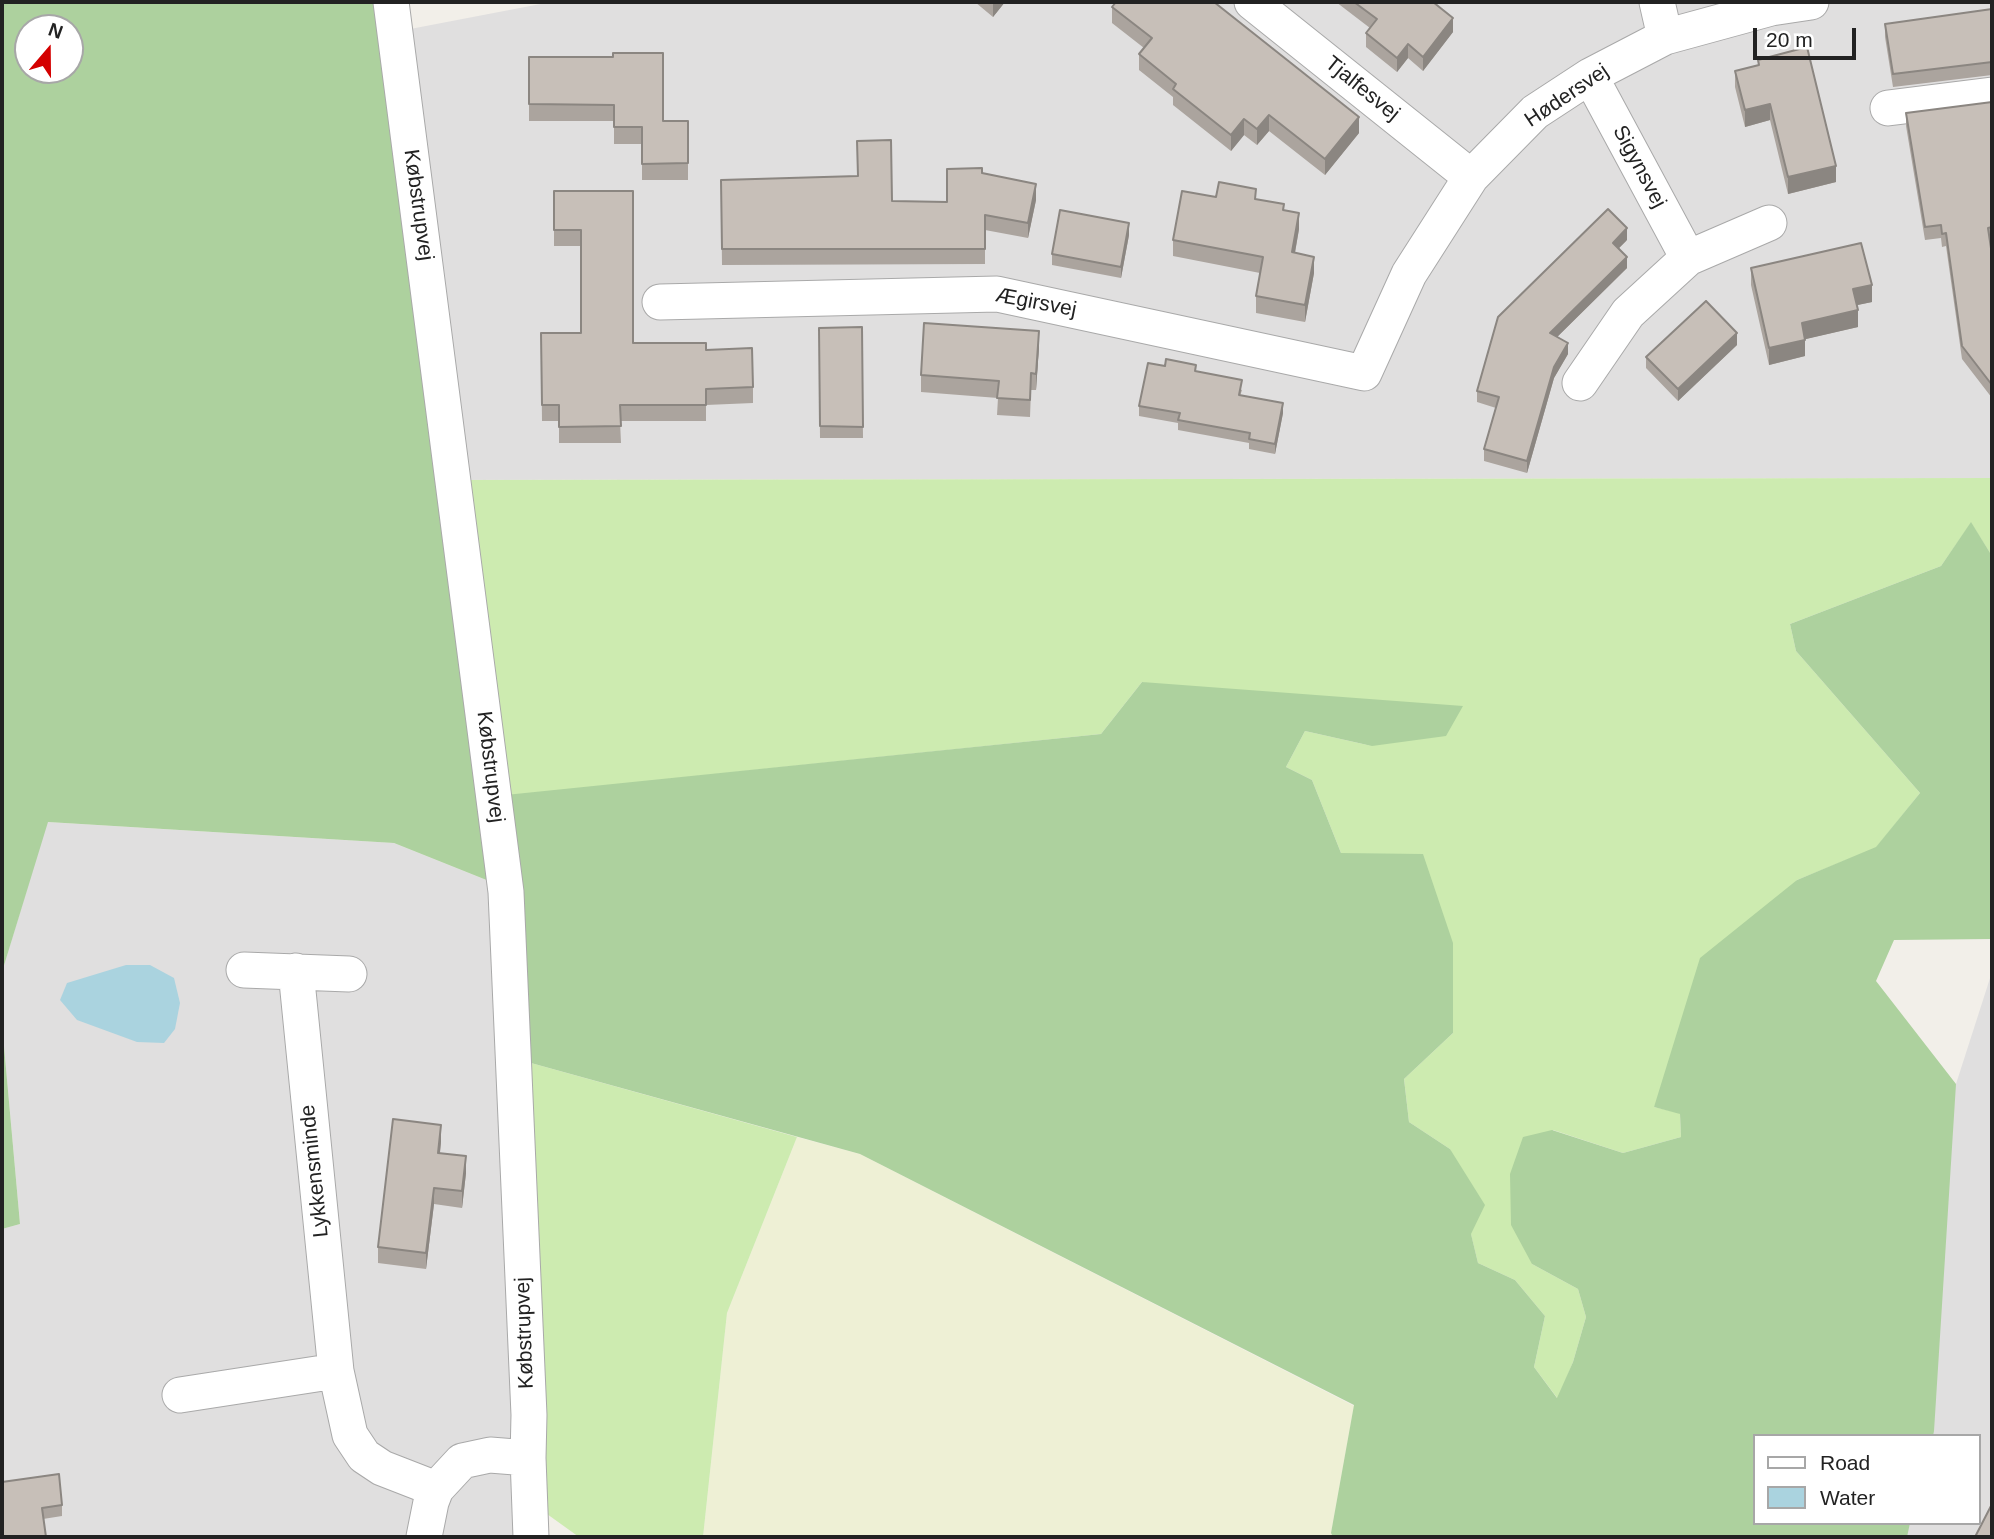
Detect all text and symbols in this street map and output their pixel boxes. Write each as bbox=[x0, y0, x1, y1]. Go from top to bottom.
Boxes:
north arrow bbox=[14, 14, 84, 84]
scale bar bbox=[1756, 14, 1859, 58]
text: N bbox=[46, 18, 66, 43]
text: 20 m bbox=[1766, 28, 1813, 51]
street label: Tjalfesvej bbox=[1320, 51, 1404, 127]
street label: Hødersvej bbox=[1520, 59, 1614, 133]
street label: Sigynsvej bbox=[1607, 121, 1671, 213]
street label: Købstrupvej bbox=[398, 148, 438, 262]
street label: Ægirsvej bbox=[994, 283, 1078, 323]
street label: Købstrupvej bbox=[471, 710, 509, 824]
street label: Lykkensminde bbox=[295, 1103, 335, 1239]
street label: Købstrupvej bbox=[510, 1277, 540, 1389]
legend bbox=[1752, 1434, 1980, 1525]
text: Road bbox=[1820, 1451, 1870, 1474]
text: Water bbox=[1820, 1486, 1875, 1509]

